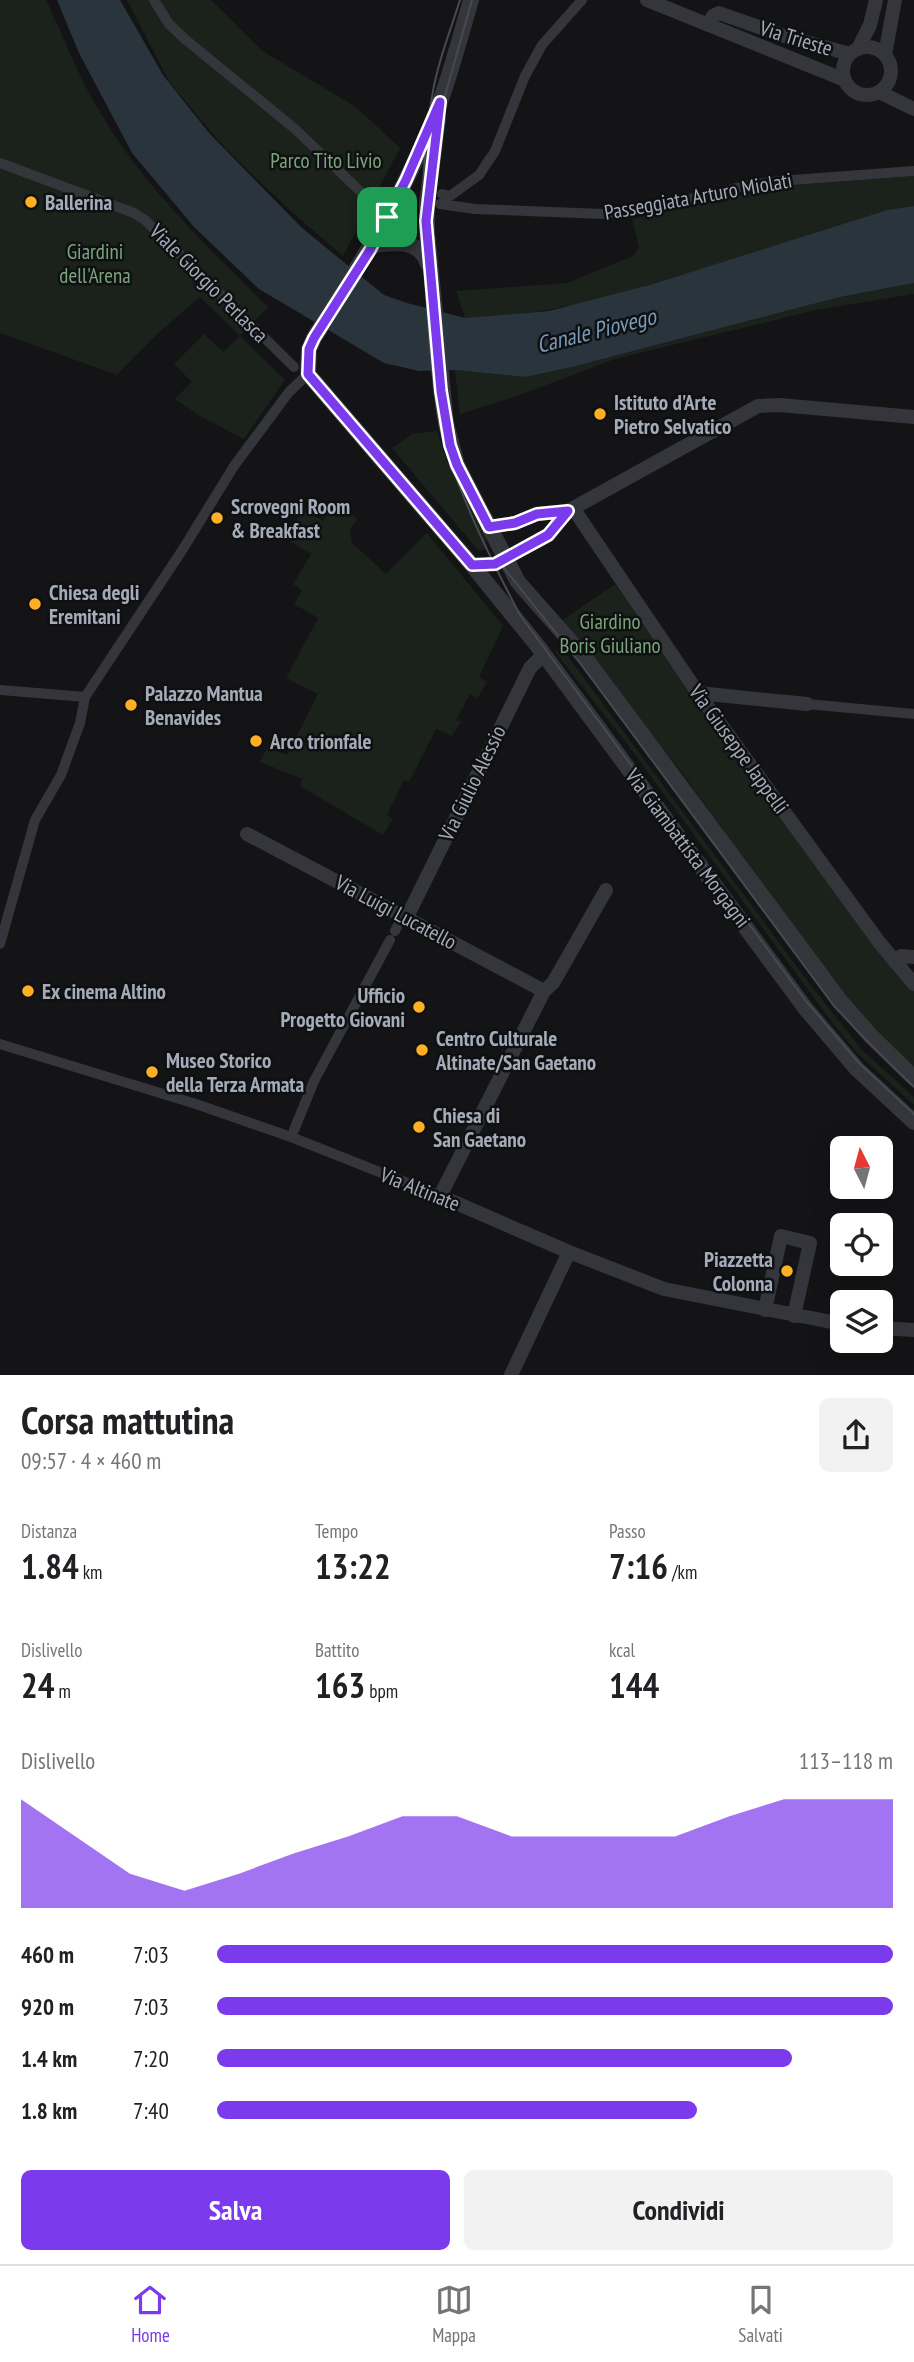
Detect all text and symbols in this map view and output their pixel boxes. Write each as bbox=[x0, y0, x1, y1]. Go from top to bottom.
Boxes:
street label: Via Trieste bbox=[755, 14, 836, 62]
park label: Parco Tito Livio bbox=[270, 147, 382, 174]
street label: Passeggiata Arturo Miolati bbox=[602, 166, 794, 226]
pin bbox=[357, 187, 417, 247]
place label: Ballerina bbox=[45, 189, 112, 216]
marker: Ballerina bbox=[23, 194, 39, 210]
icon: arrive bbox=[368, 198, 406, 236]
street label: Viale Giorgio Perlasca bbox=[143, 217, 274, 348]
park label: Giardini dell'Arena bbox=[59, 238, 131, 289]
water label: Canale Piovego bbox=[533, 301, 661, 359]
place label: Istituto d'Arte Pietro Selvatico bbox=[614, 389, 731, 440]
marker: Istituto d'Arte Pietro Selvatico bbox=[592, 406, 608, 422]
place label: Scrovegni Room & Breakfast bbox=[231, 493, 350, 544]
marker: Scrovegni Room & Breakfast bbox=[209, 510, 225, 526]
place label: Chiesa degli Eremitani bbox=[49, 579, 140, 630]
marker: Chiesa degli Eremitani bbox=[27, 596, 43, 612]
park label: Giardino Boris Giuliano bbox=[560, 608, 660, 659]
street label: Via Giuseppe Jappelli bbox=[683, 678, 795, 819]
place label: Palazzo Mantua Benavides bbox=[145, 680, 263, 731]
marker: Palazzo Mantua Benavides bbox=[123, 697, 139, 713]
street label: Via Giulio Alessio bbox=[432, 721, 512, 846]
place label: Arco trionfale bbox=[269, 728, 372, 755]
marker: Arco trionfale bbox=[248, 733, 264, 749]
street label: Via Giambattista Morgagni bbox=[619, 762, 757, 933]
street label: Via Luigi Lucatello bbox=[330, 868, 461, 955]
place label: Ex cinema Altino bbox=[42, 978, 166, 1005]
place label: Ufficio Progetto Giovani bbox=[281, 982, 405, 1033]
marker: Ex cinema Altino bbox=[20, 983, 36, 999]
marker: Ufficio Progetto Giovani bbox=[411, 999, 427, 1015]
place label: Centro Culturale Altinate/San Gaetano bbox=[435, 1025, 596, 1076]
marker: Centro Culturale Altinate/San Gaetano bbox=[414, 1042, 430, 1058]
place label: Museo Storico della Terza Armata bbox=[166, 1047, 304, 1098]
marker: Museo Storico della Terza Armata bbox=[144, 1064, 160, 1080]
place label: Chiesa di San Gaetano bbox=[433, 1102, 526, 1153]
marker: Chiesa di San Gaetano bbox=[411, 1119, 427, 1135]
north arrow bbox=[830, 1136, 892, 1199]
map controls bbox=[830, 1136, 893, 1353]
street label: Via Altinate bbox=[375, 1160, 464, 1217]
button: locate bbox=[830, 1213, 893, 1276]
place label: Piazzetta Colonna bbox=[704, 1246, 773, 1297]
marker: Piazzetta Colonna bbox=[779, 1263, 795, 1279]
button: layers bbox=[830, 1290, 893, 1353]
text: Corsa mattutina bbox=[21, 1395, 234, 1444]
button: share bbox=[819, 1398, 893, 1472]
text: 09:57 · 4 × 460 m bbox=[21, 1446, 161, 1475]
text: Distanza bbox=[21, 1519, 77, 1543]
text: Tempo bbox=[315, 1519, 358, 1543]
text: Passo bbox=[609, 1519, 646, 1543]
text: 1.84 bbox=[21, 1543, 79, 1589]
text: 13:22 bbox=[315, 1543, 391, 1589]
text: 7:16 bbox=[609, 1543, 668, 1589]
text: km bbox=[79, 1560, 102, 1584]
text: /km bbox=[668, 1560, 697, 1584]
text: Dislivello bbox=[21, 1638, 82, 1662]
text: Battito bbox=[315, 1638, 359, 1662]
text: kcal bbox=[609, 1638, 635, 1662]
text: 24 bbox=[21, 1662, 54, 1708]
text: 163 bbox=[315, 1662, 365, 1708]
text: 144 bbox=[609, 1662, 659, 1708]
text: m bbox=[54, 1679, 71, 1703]
text: bpm bbox=[365, 1679, 398, 1703]
text: Dislivello bbox=[21, 1746, 95, 1775]
text: 113–118 m bbox=[799, 1746, 893, 1775]
text: 460 m bbox=[21, 1940, 74, 1969]
text: 7:03 bbox=[133, 1940, 169, 1969]
text: 920 m bbox=[21, 1992, 74, 2021]
text: 7:03 bbox=[133, 1992, 169, 2021]
text: 1.4 km bbox=[21, 2044, 77, 2073]
text: 7:20 bbox=[133, 2044, 169, 2073]
text: 1.8 km bbox=[21, 2096, 77, 2125]
text: 7:40 bbox=[133, 2096, 169, 2125]
button: Salva bbox=[21, 2170, 450, 2250]
button: Condividi bbox=[464, 2170, 893, 2250]
tab: Home bbox=[131, 2281, 170, 2347]
tab: Mappa bbox=[432, 2281, 476, 2347]
tab: Salvati bbox=[738, 2281, 783, 2347]

